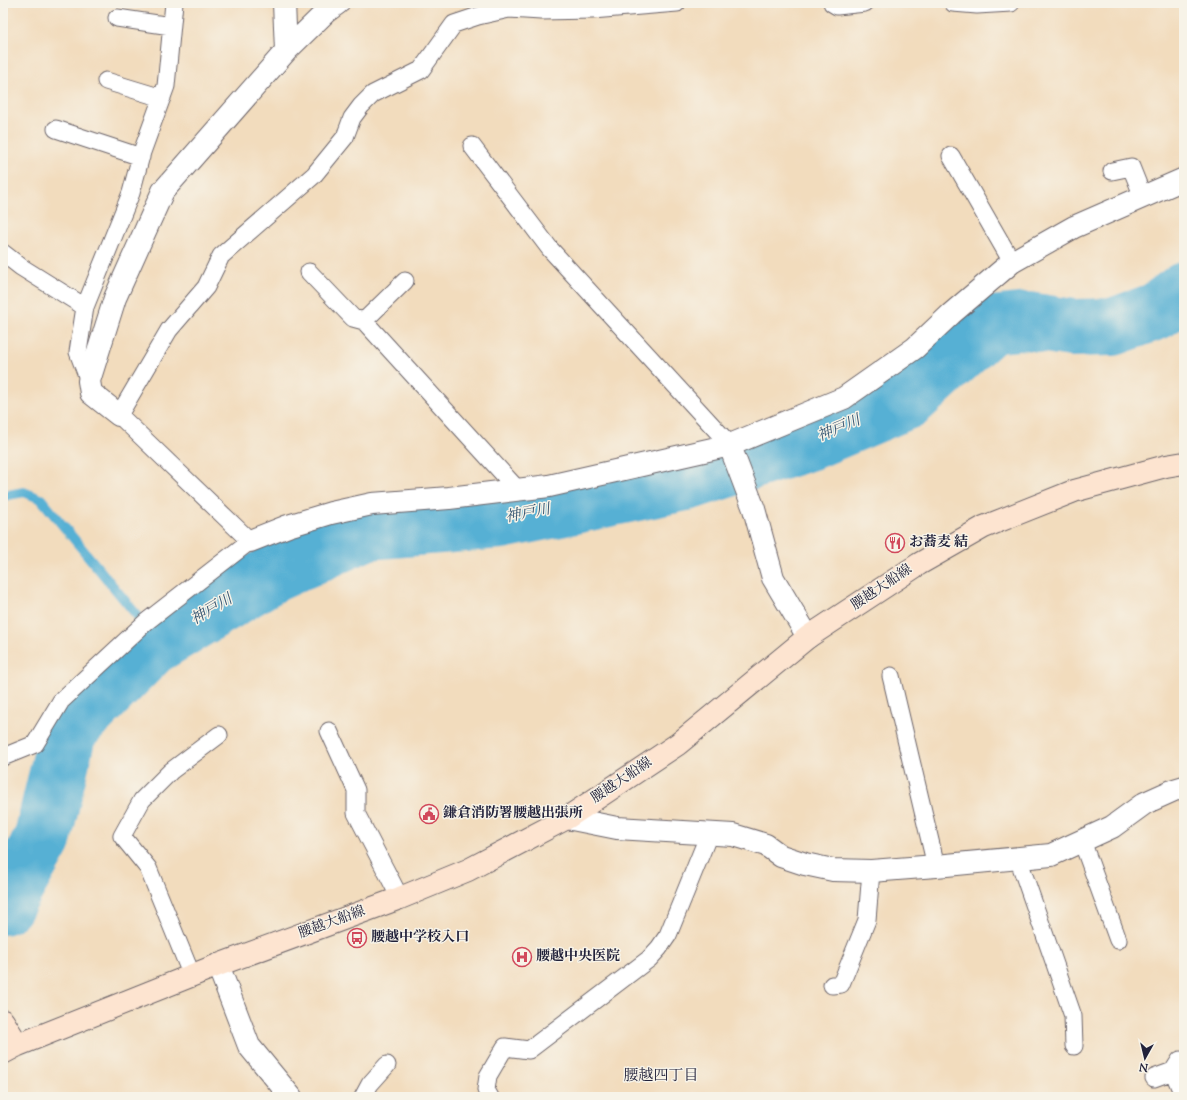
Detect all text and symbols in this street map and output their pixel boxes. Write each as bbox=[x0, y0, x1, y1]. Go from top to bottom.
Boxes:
water label: 神戸川 bbox=[814, 410, 866, 447]
water label: 神戸川 bbox=[504, 499, 554, 529]
restaurant icon: お蕎麦 結 bbox=[884, 532, 906, 554]
place label: お蕎麦 結 bbox=[909, 533, 968, 553]
street label: 腰越大船線 bbox=[847, 560, 917, 616]
water label: 神戸川 bbox=[187, 588, 238, 631]
street label: 腰越大船線 bbox=[587, 753, 657, 809]
public building icon: 鎌倉消防署腰越出張所 bbox=[418, 803, 440, 825]
place label: 鎌倉消防署腰越出張所 bbox=[443, 804, 583, 824]
street label: 腰越大船線 bbox=[296, 902, 368, 944]
bus stop icon: 腰越中学校入口 bbox=[346, 927, 368, 949]
place label: 腰越中学校入口 bbox=[371, 928, 469, 948]
hospital icon: 腰越中央医院 bbox=[511, 946, 533, 968]
place label: 腰越中央医院 bbox=[536, 947, 620, 967]
north arrow bbox=[1125, 1038, 1165, 1078]
text: N bbox=[1138, 1058, 1150, 1076]
district label: 腰越四丁目 bbox=[623, 1066, 699, 1087]

